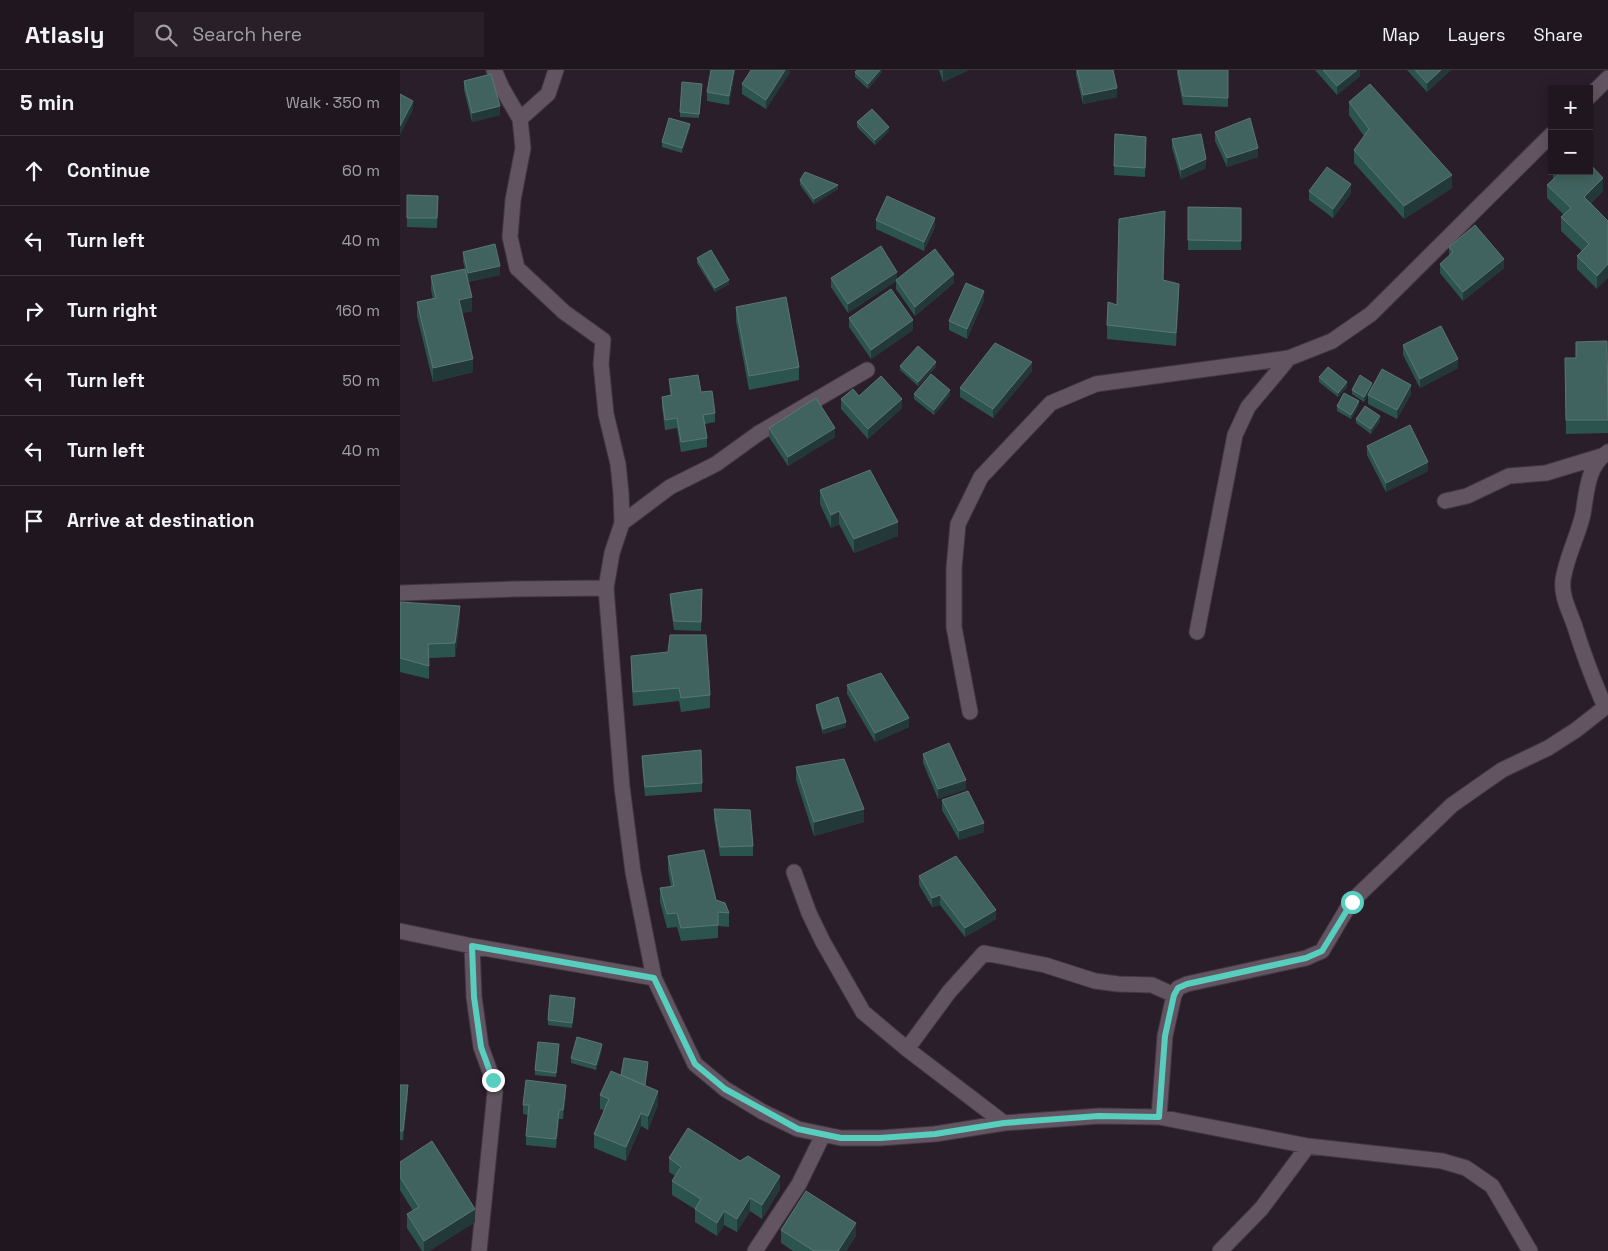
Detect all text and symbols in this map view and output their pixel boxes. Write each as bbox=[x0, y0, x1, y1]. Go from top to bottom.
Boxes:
search box bbox=[134, 12, 484, 57]
text: Atlasly bbox=[25, 19, 104, 50]
icon: search bbox=[152, 21, 180, 49]
text: Search here bbox=[192, 22, 302, 47]
text: Map bbox=[1382, 23, 1420, 46]
text: Layers bbox=[1448, 23, 1505, 46]
text: Share bbox=[1533, 23, 1583, 46]
map controls bbox=[1548, 85, 1593, 175]
button: + bbox=[1548, 85, 1593, 130]
text: 5 min bbox=[20, 89, 74, 116]
text: Walk · 350 m bbox=[286, 92, 380, 113]
button: − bbox=[1548, 130, 1593, 175]
icon: ahead bbox=[20, 157, 48, 185]
text: Continue bbox=[67, 158, 150, 183]
text: 60 m bbox=[342, 160, 380, 181]
icon: left bbox=[20, 227, 48, 255]
text: Turn left bbox=[67, 228, 145, 253]
text: 40 m bbox=[342, 230, 380, 251]
icon: right bbox=[20, 297, 48, 325]
text: Turn right bbox=[67, 298, 157, 323]
text: 160 m bbox=[335, 300, 380, 321]
icon: left bbox=[20, 367, 48, 395]
text: Turn left bbox=[67, 368, 145, 393]
text: 50 m bbox=[342, 370, 380, 391]
icon: left bbox=[20, 437, 48, 465]
text: Turn left bbox=[67, 438, 145, 463]
text: 40 m bbox=[342, 440, 380, 461]
icon: arrive bbox=[20, 507, 48, 535]
text: Arrive at destination bbox=[67, 508, 255, 533]
route start bbox=[1341, 891, 1364, 914]
route end bbox=[482, 1069, 505, 1092]

